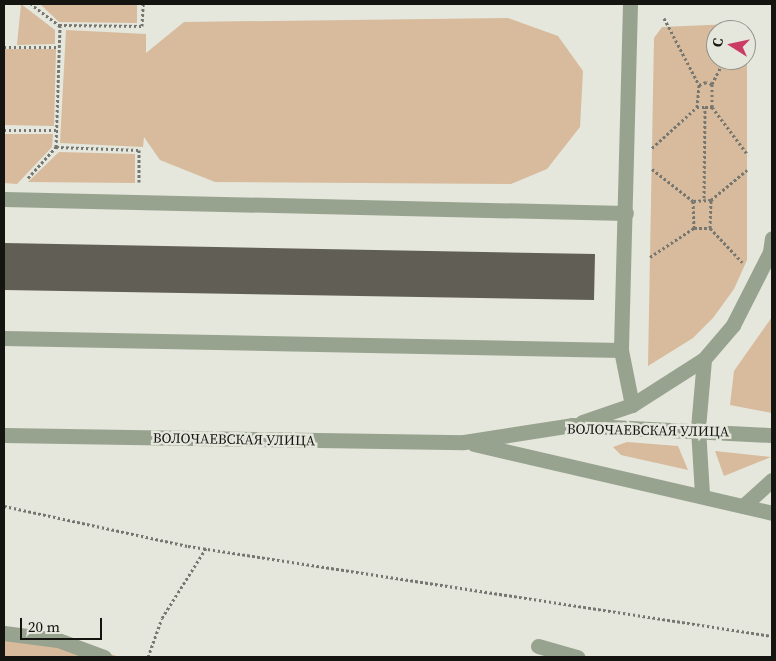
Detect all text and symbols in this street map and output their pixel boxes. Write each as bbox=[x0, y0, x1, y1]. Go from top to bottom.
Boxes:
north arrow bbox=[706, 20, 756, 70]
text: С bbox=[707, 37, 728, 49]
street label: ВОЛОЧАЕВСКАЯ УЛИЦА bbox=[567, 420, 729, 440]
street label: ВОЛОЧАЕВСКАЯ УЛИЦА bbox=[153, 429, 315, 449]
scale bar bbox=[22, 608, 105, 640]
text: 20 m bbox=[28, 616, 60, 637]

